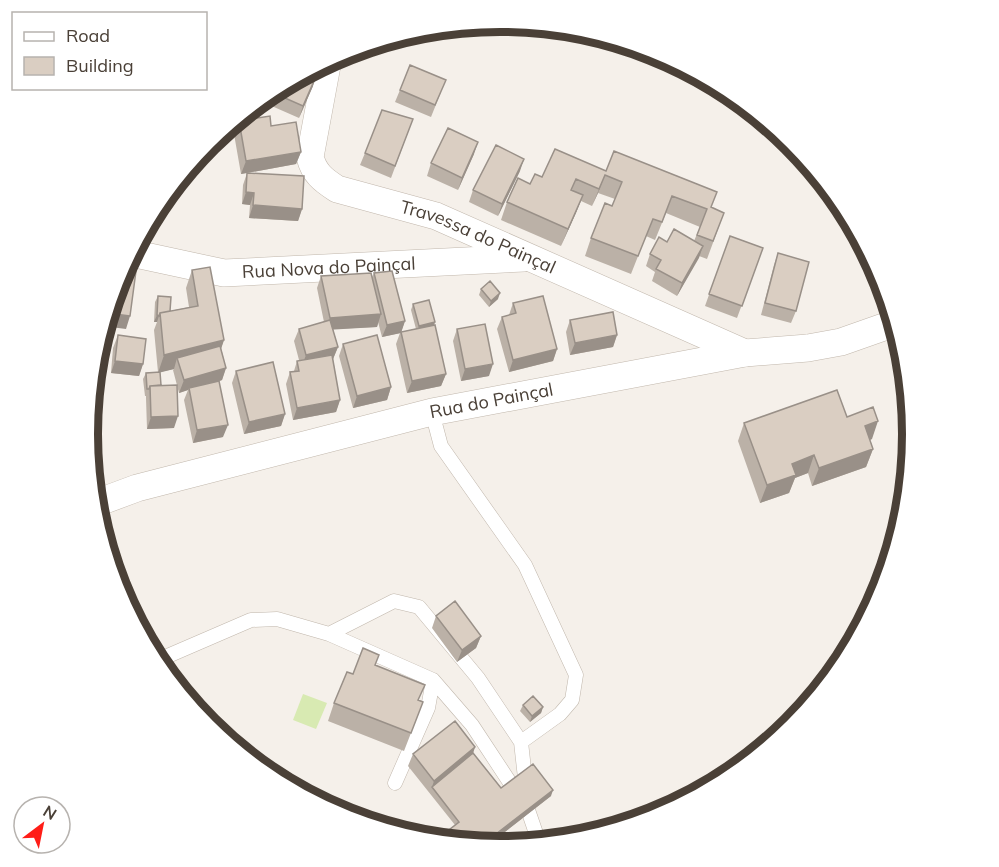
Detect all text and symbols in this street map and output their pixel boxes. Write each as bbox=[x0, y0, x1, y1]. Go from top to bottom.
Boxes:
legend bbox=[12, 12, 207, 90]
text: Road bbox=[66, 24, 110, 47]
text: Building bbox=[66, 54, 134, 77]
street label: Travessa do Painçal bbox=[398, 195, 559, 279]
street label: Rua Nova do Painçal bbox=[241, 251, 416, 283]
street label: Rua do Painçal bbox=[428, 377, 555, 423]
north arrow bbox=[12, 795, 72, 855]
text: N bbox=[40, 801, 60, 824]

